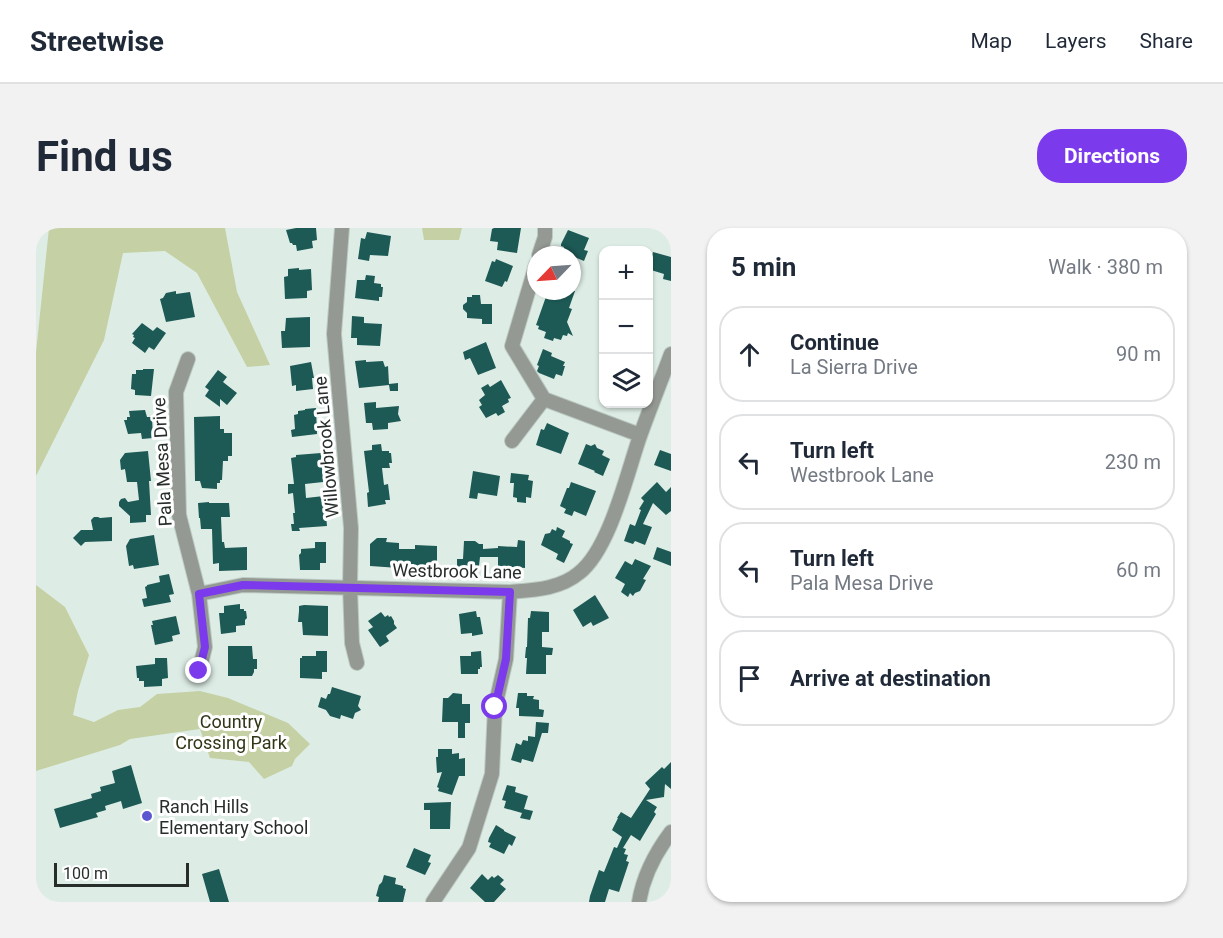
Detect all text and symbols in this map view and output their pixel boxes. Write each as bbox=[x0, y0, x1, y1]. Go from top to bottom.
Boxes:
text: Streetwise bbox=[30, 25, 164, 58]
text: Map bbox=[970, 29, 1012, 53]
text: Layers bbox=[1045, 29, 1106, 53]
text: Share bbox=[1139, 29, 1193, 53]
button: Directions bbox=[1037, 129, 1187, 183]
text: Find us bbox=[36, 132, 173, 181]
north arrow bbox=[527, 246, 581, 300]
map controls bbox=[599, 246, 653, 408]
button: + bbox=[599, 246, 653, 300]
text: 5 min bbox=[731, 252, 796, 282]
text: Walk · 380 m bbox=[1048, 255, 1163, 279]
button: − bbox=[599, 300, 653, 354]
text: Continue bbox=[790, 330, 879, 355]
icon: ahead bbox=[733, 338, 766, 371]
text: 90 m bbox=[1116, 342, 1161, 366]
button: layers bbox=[599, 354, 653, 408]
text: La Sierra Drive bbox=[790, 355, 918, 379]
street label: Willowbrook Lane bbox=[309, 375, 343, 519]
street label: Pala Mesa Drive bbox=[148, 397, 176, 527]
text: Turn left bbox=[790, 438, 874, 463]
icon: left bbox=[733, 446, 766, 479]
text: 230 m bbox=[1105, 450, 1161, 474]
text: Westbrook Lane bbox=[790, 463, 934, 487]
text: Turn left bbox=[790, 546, 874, 571]
icon: left bbox=[733, 554, 766, 587]
text: 60 m bbox=[1116, 558, 1161, 582]
street label: Westbrook Lane bbox=[392, 559, 522, 583]
text: Pala Mesa Drive bbox=[790, 571, 933, 595]
route end bbox=[185, 657, 211, 683]
icon: arrive bbox=[733, 662, 766, 695]
text: Arrive at destination bbox=[790, 666, 991, 691]
route start bbox=[481, 693, 507, 719]
park label: Country Crossing Park bbox=[175, 711, 288, 753]
place label: Ranch Hills Elementary School bbox=[159, 796, 308, 838]
marker: Ranch Hills Elementary School bbox=[140, 809, 154, 823]
scale bar bbox=[54, 860, 189, 888]
text: 100 m bbox=[63, 864, 108, 883]

